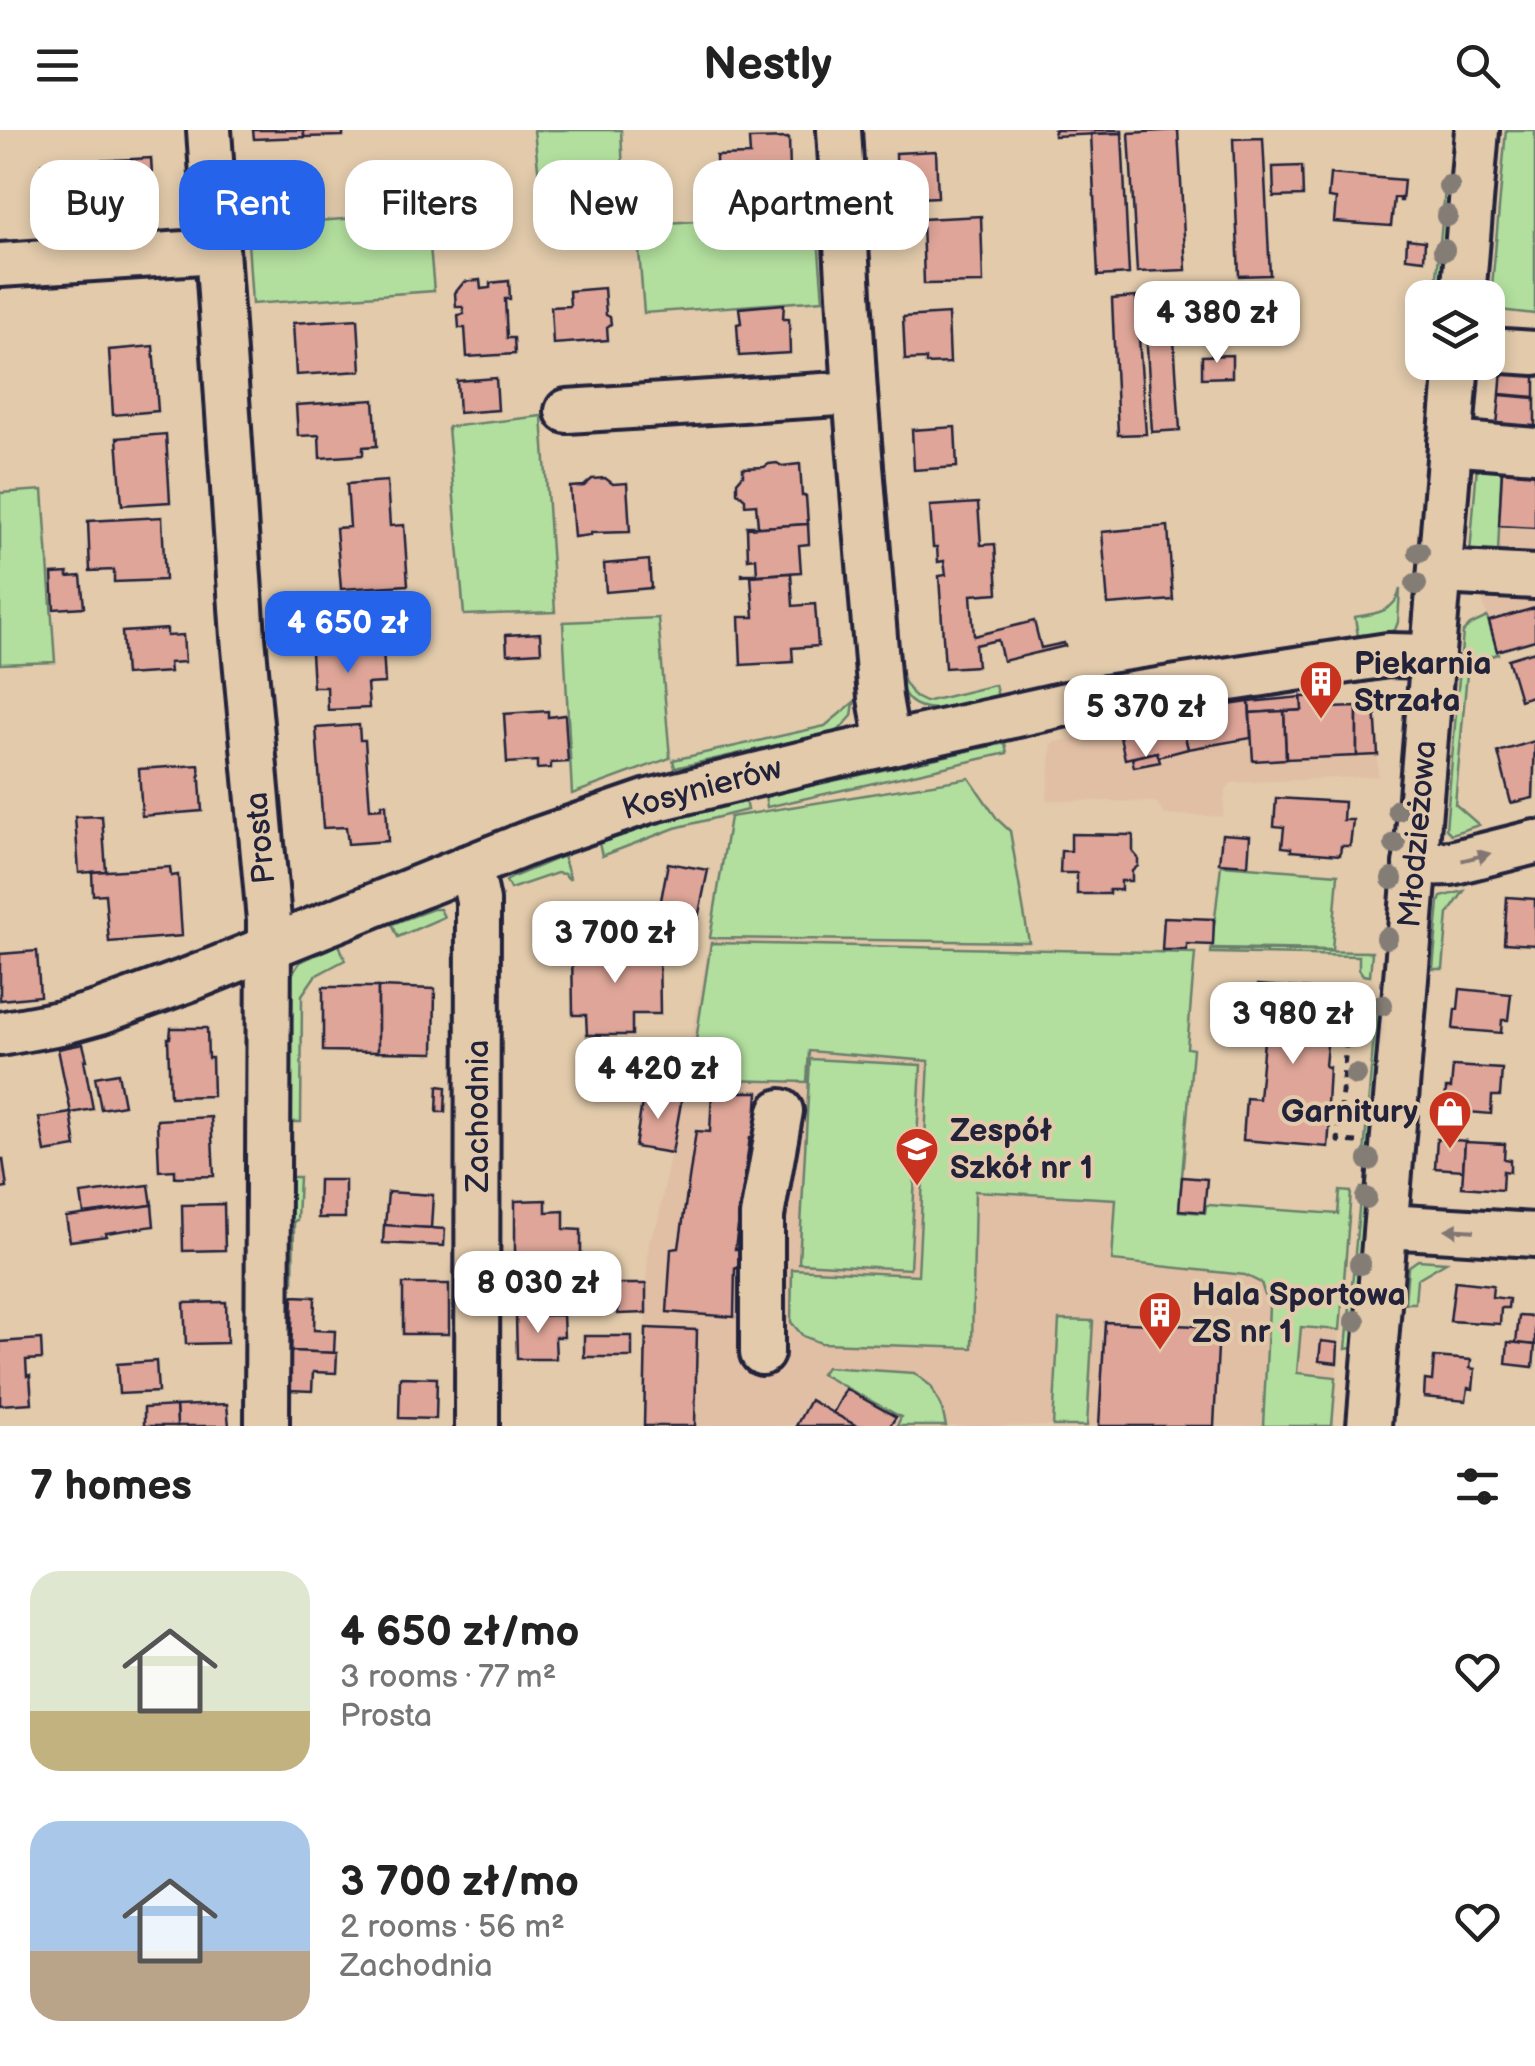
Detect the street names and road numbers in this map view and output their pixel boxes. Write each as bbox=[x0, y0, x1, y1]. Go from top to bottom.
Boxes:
street label: Młodzieżowa bbox=[1390, 739, 1446, 929]
street label: Kosynierów bbox=[618, 749, 787, 829]
street label: Prosta bbox=[238, 790, 284, 886]
street label: Zachodnia bbox=[459, 1040, 498, 1193]

